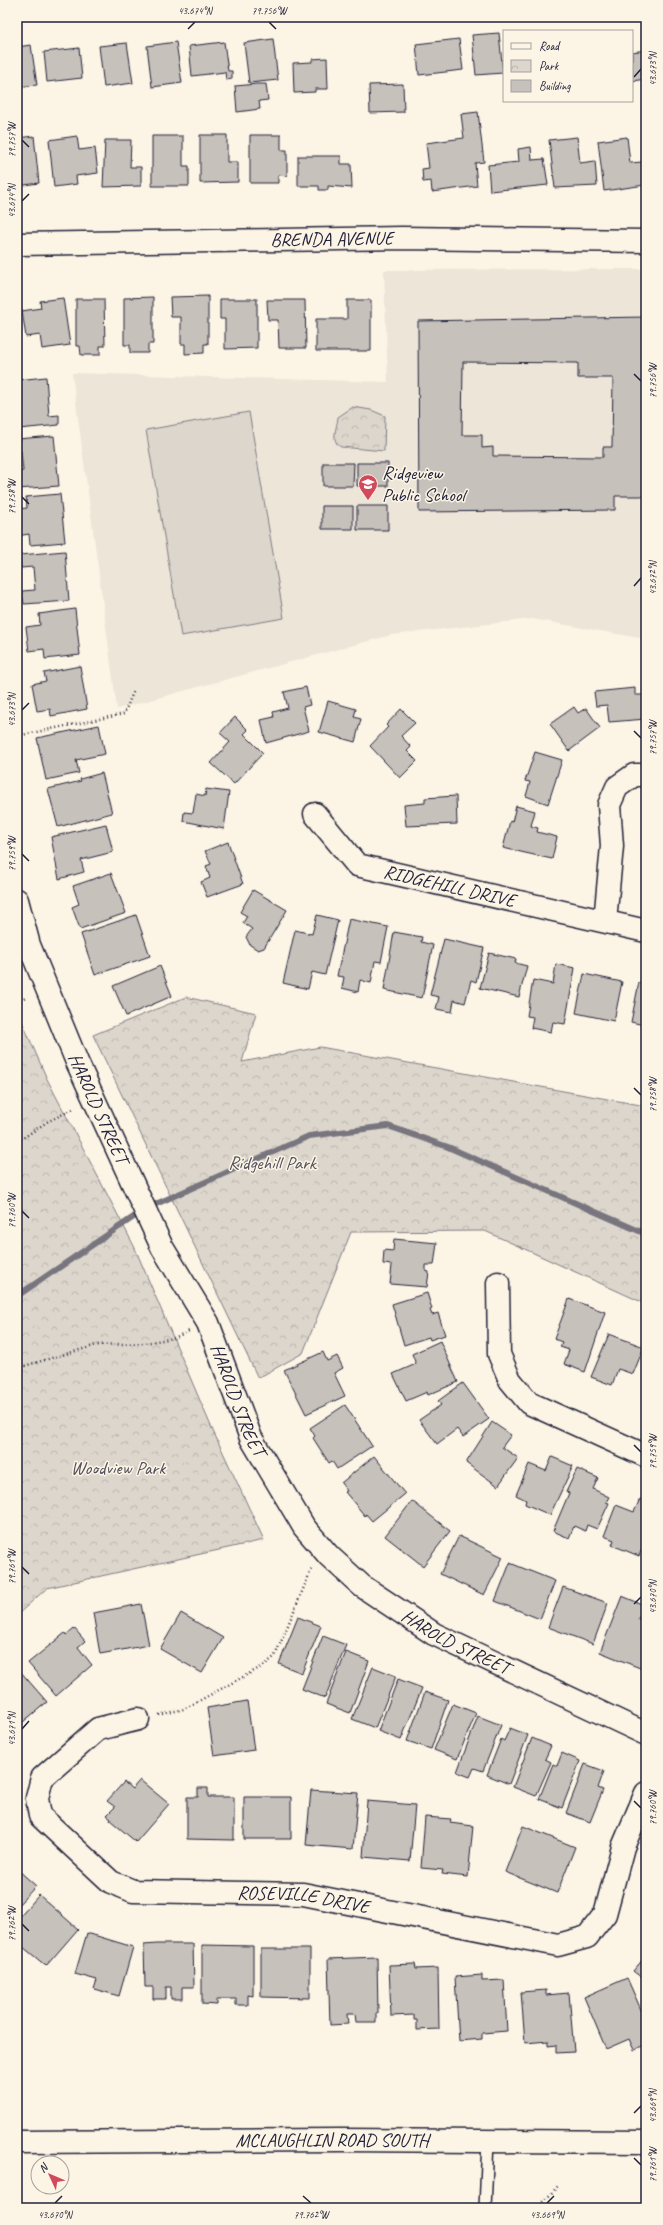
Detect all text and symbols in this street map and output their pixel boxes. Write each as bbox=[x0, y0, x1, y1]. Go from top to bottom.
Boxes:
text: 43.674°N bbox=[178, 4, 214, 17]
text: 79.756°W bbox=[252, 4, 288, 17]
legend bbox=[503, 30, 633, 102]
text: Road bbox=[539, 38, 561, 54]
text: 43.673°N bbox=[646, 50, 659, 86]
text: Park bbox=[539, 58, 560, 74]
text: Building bbox=[539, 78, 571, 94]
text: 79.757°W bbox=[5, 121, 18, 157]
text: 43.674°N bbox=[5, 182, 18, 218]
street label: BRENDA AVENUE bbox=[270, 226, 396, 252]
text: 79.756°W bbox=[646, 362, 659, 398]
place label: Ridgeview Public School bbox=[382, 461, 468, 507]
school or university icon: Ridgeview Public School bbox=[357, 473, 379, 501]
text: 79.758°W bbox=[5, 478, 18, 514]
text: 43.672°N bbox=[646, 559, 659, 595]
text: 43.673°N bbox=[5, 691, 18, 727]
text: 79.757°W bbox=[646, 719, 659, 755]
text: 79.759°W bbox=[5, 835, 18, 871]
street label: RIDGEHILL DRIVE bbox=[382, 860, 520, 913]
street label: HAROLD STREET bbox=[63, 1050, 136, 1172]
text: 79.758°W bbox=[646, 1076, 659, 1112]
park label: Ridgehill Park bbox=[228, 1151, 318, 1175]
text: 79.760°W bbox=[5, 1192, 18, 1228]
street label: HAROLD STREET bbox=[205, 1341, 274, 1465]
text: 79.759°W bbox=[646, 1433, 659, 1469]
park label: Woodview Park bbox=[71, 1456, 166, 1480]
text: 79.761°W bbox=[5, 1548, 18, 1584]
text: 43.670°N bbox=[646, 1578, 659, 1614]
street label: HAROLD STREET bbox=[397, 1604, 518, 1682]
text: 43.671°N bbox=[5, 1710, 18, 1746]
text: 79.760°W bbox=[646, 1789, 659, 1825]
street label: ROSEVILLE DRIVE bbox=[237, 1881, 374, 1919]
text: 79.762°W bbox=[5, 1905, 18, 1941]
text: 43.669°N bbox=[646, 2087, 659, 2123]
street label: MCLAUGHLIN ROAD SOUTH bbox=[235, 2128, 432, 2153]
text: 79.761°W bbox=[646, 2146, 659, 2182]
north arrow bbox=[30, 2155, 70, 2195]
text: N bbox=[35, 2159, 52, 2175]
text: 43.670°N bbox=[38, 2208, 74, 2221]
text: 79.762°W bbox=[294, 2208, 330, 2221]
text: 43.669°N bbox=[530, 2208, 566, 2221]

